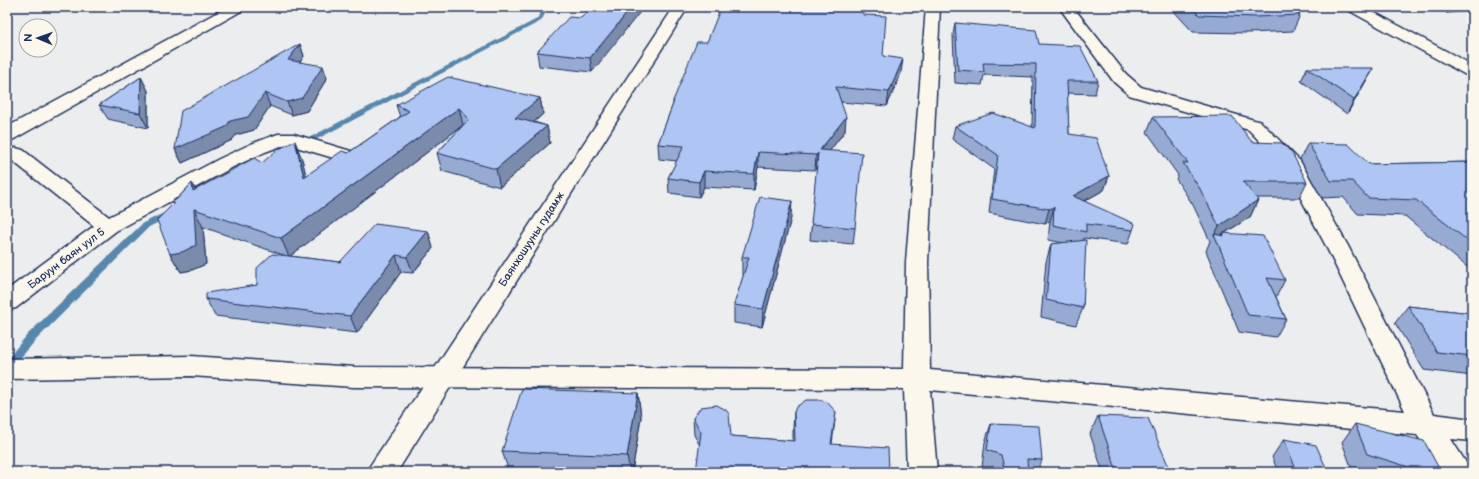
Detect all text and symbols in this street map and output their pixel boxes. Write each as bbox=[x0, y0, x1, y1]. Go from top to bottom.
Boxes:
north arrow bbox=[18, 18, 58, 58]
text: N bbox=[22, 33, 35, 42]
street label: Баянхошууны гудамж bbox=[496, 189, 567, 289]
street label: Баруун баян уул 5 bbox=[25, 225, 107, 292]

